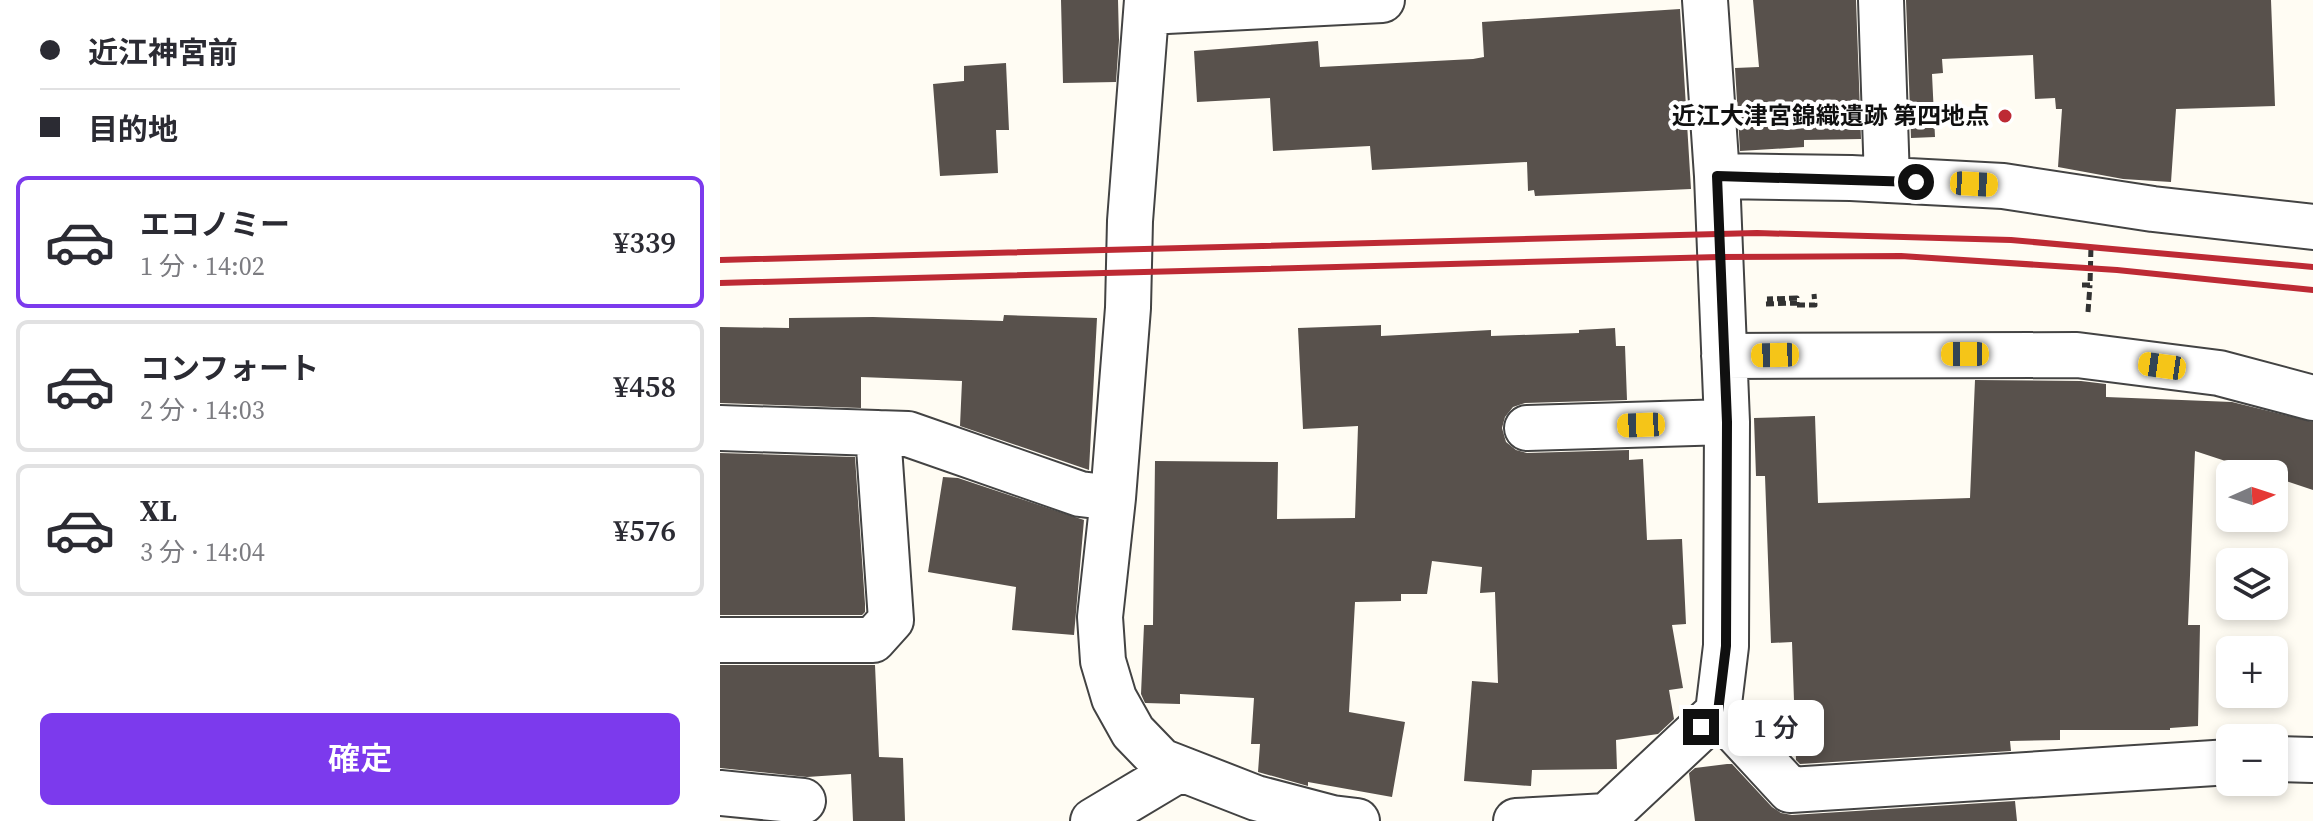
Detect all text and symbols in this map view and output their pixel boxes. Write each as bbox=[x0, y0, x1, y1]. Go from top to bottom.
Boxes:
text: 近江神宮前 bbox=[88, 32, 238, 73]
place label: 近江大津宮錦織遺跡 第四地点 bbox=[1672, 99, 1989, 132]
marker: 近江大津宮錦織遺跡 第四地点 bbox=[1996, 107, 2014, 125]
text: 目的地 bbox=[88, 109, 178, 150]
route start bbox=[1898, 164, 1934, 200]
car bbox=[1949, 171, 1999, 197]
text: エコノミー bbox=[140, 204, 290, 245]
icon: car bbox=[44, 206, 116, 278]
text: ¥339 bbox=[614, 222, 676, 263]
text: 1 分 · 14:02 bbox=[140, 248, 265, 284]
car bbox=[1941, 342, 1989, 366]
car bbox=[1751, 343, 1799, 367]
text: コンフォート bbox=[140, 348, 319, 389]
icon: car bbox=[44, 350, 116, 422]
car bbox=[2137, 351, 2187, 381]
text: ¥458 bbox=[614, 366, 676, 407]
text: 2 分 · 14:03 bbox=[140, 392, 265, 428]
car bbox=[1617, 412, 1665, 438]
north arrow bbox=[2216, 460, 2288, 532]
map controls bbox=[2216, 460, 2288, 796]
text: XL bbox=[140, 490, 177, 531]
icon: car bbox=[44, 494, 116, 566]
text: ¥576 bbox=[614, 510, 676, 551]
text: 3 分 · 14:04 bbox=[140, 534, 265, 570]
button: layers bbox=[2216, 548, 2288, 620]
button: + bbox=[2216, 636, 2288, 708]
callout: 1 分 bbox=[1729, 699, 1825, 755]
route end bbox=[1683, 709, 1719, 745]
text: 1 分 bbox=[1753, 710, 1799, 746]
button: 確定 bbox=[40, 713, 680, 805]
button: − bbox=[2216, 724, 2288, 796]

